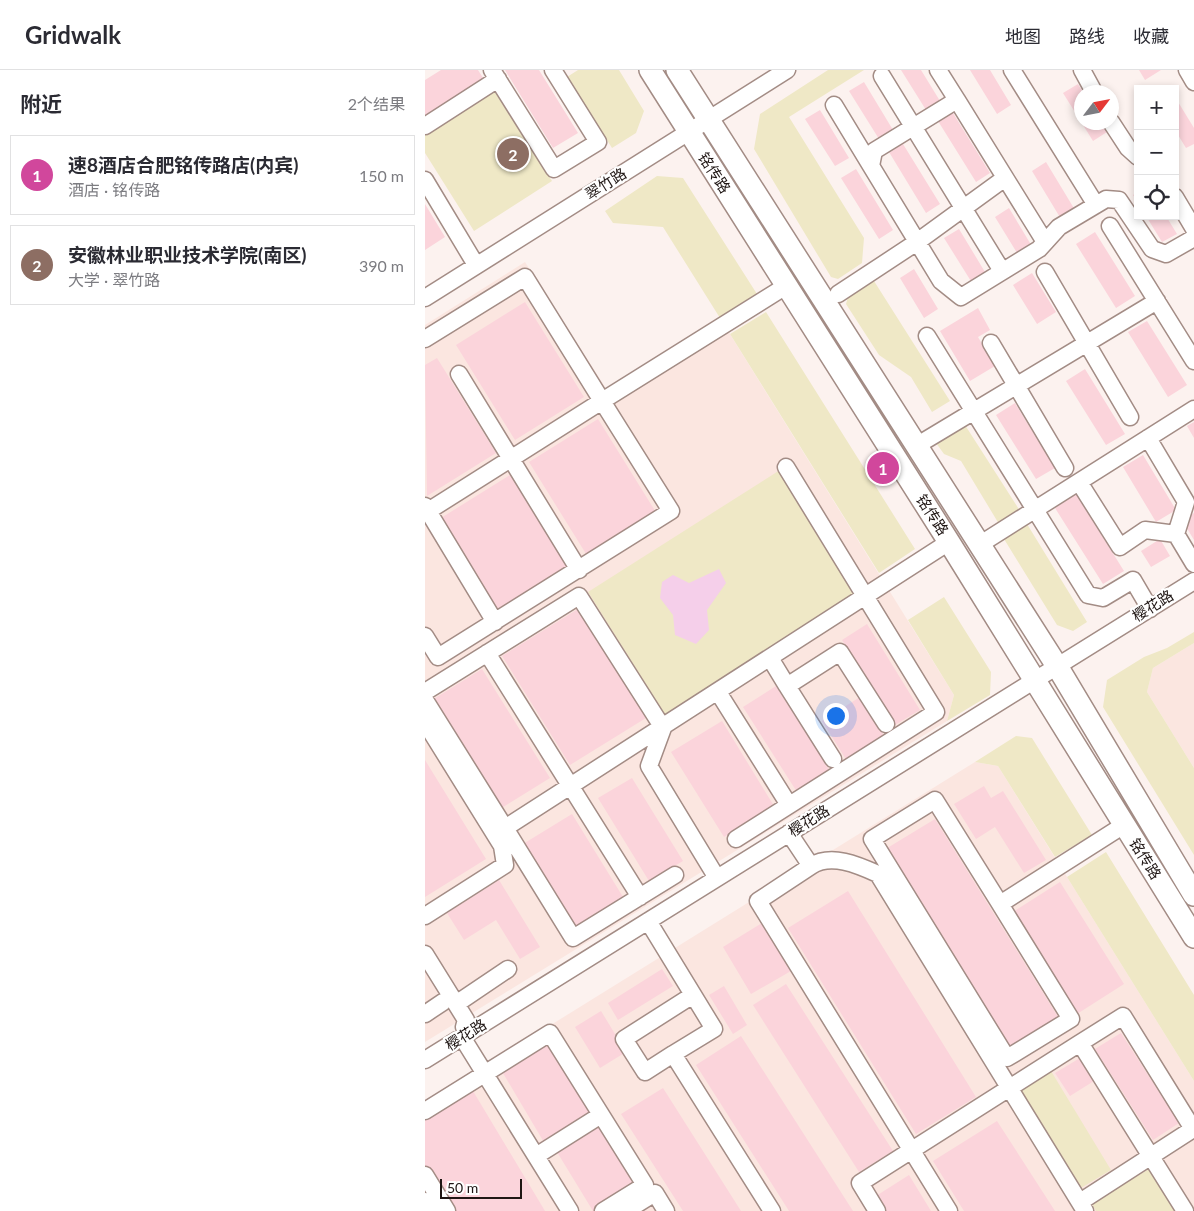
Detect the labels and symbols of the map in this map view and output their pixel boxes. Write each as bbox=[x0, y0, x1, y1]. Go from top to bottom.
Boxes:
north arrow bbox=[1074, 85, 1119, 130]
pin: 2 bbox=[497, 135, 529, 173]
street label: 铭传路 bbox=[695, 149, 735, 196]
street label: 翠竹路 bbox=[582, 164, 629, 203]
pin: 1 bbox=[867, 449, 899, 487]
street label: 铭传路 bbox=[913, 491, 953, 538]
street label: 樱花路 bbox=[1129, 586, 1176, 625]
your location bbox=[823, 703, 849, 729]
street label: 樱花路 bbox=[785, 801, 832, 840]
street label: 铭传路 bbox=[1126, 835, 1165, 882]
street label: 樱花路 bbox=[442, 1015, 489, 1054]
scale bar bbox=[440, 1176, 523, 1199]

